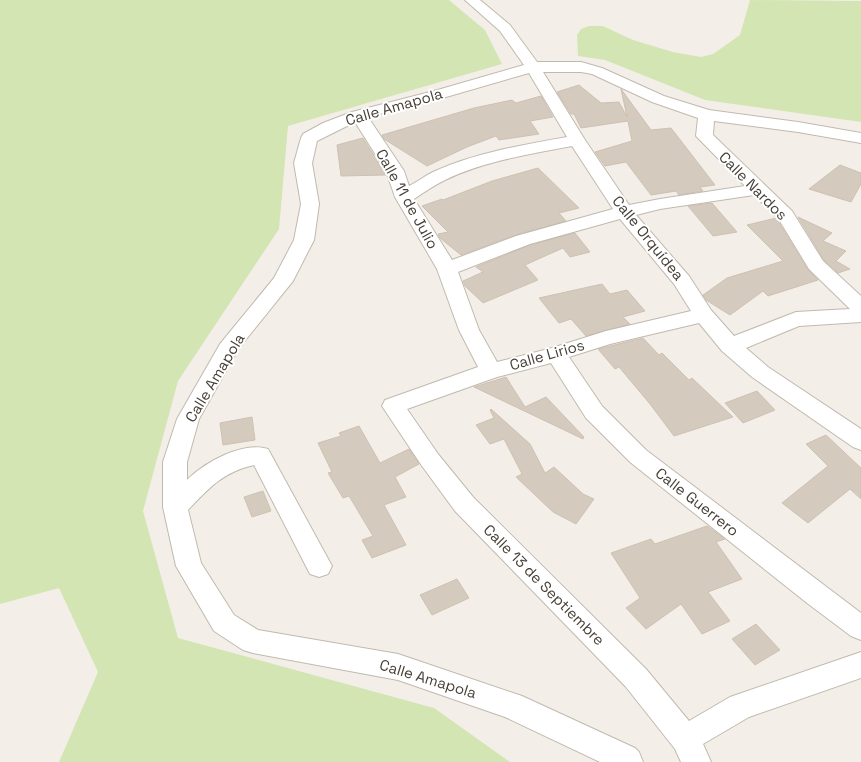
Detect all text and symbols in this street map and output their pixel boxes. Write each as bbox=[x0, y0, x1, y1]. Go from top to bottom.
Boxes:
street label: Calle Amapola bbox=[343, 83, 445, 129]
street label: Calle 11 de Julio bbox=[372, 145, 443, 252]
street label: Calle Nardos bbox=[715, 147, 792, 224]
street label: Calle Orquídea bbox=[608, 192, 689, 284]
street label: Calle Amapola bbox=[181, 330, 249, 426]
street label: Calle Lirios bbox=[507, 335, 586, 374]
street label: Calle Guerrero bbox=[652, 463, 743, 540]
street label: Calle 13 de Septiembre bbox=[480, 520, 609, 649]
street label: Calle Amapola bbox=[377, 655, 479, 702]

